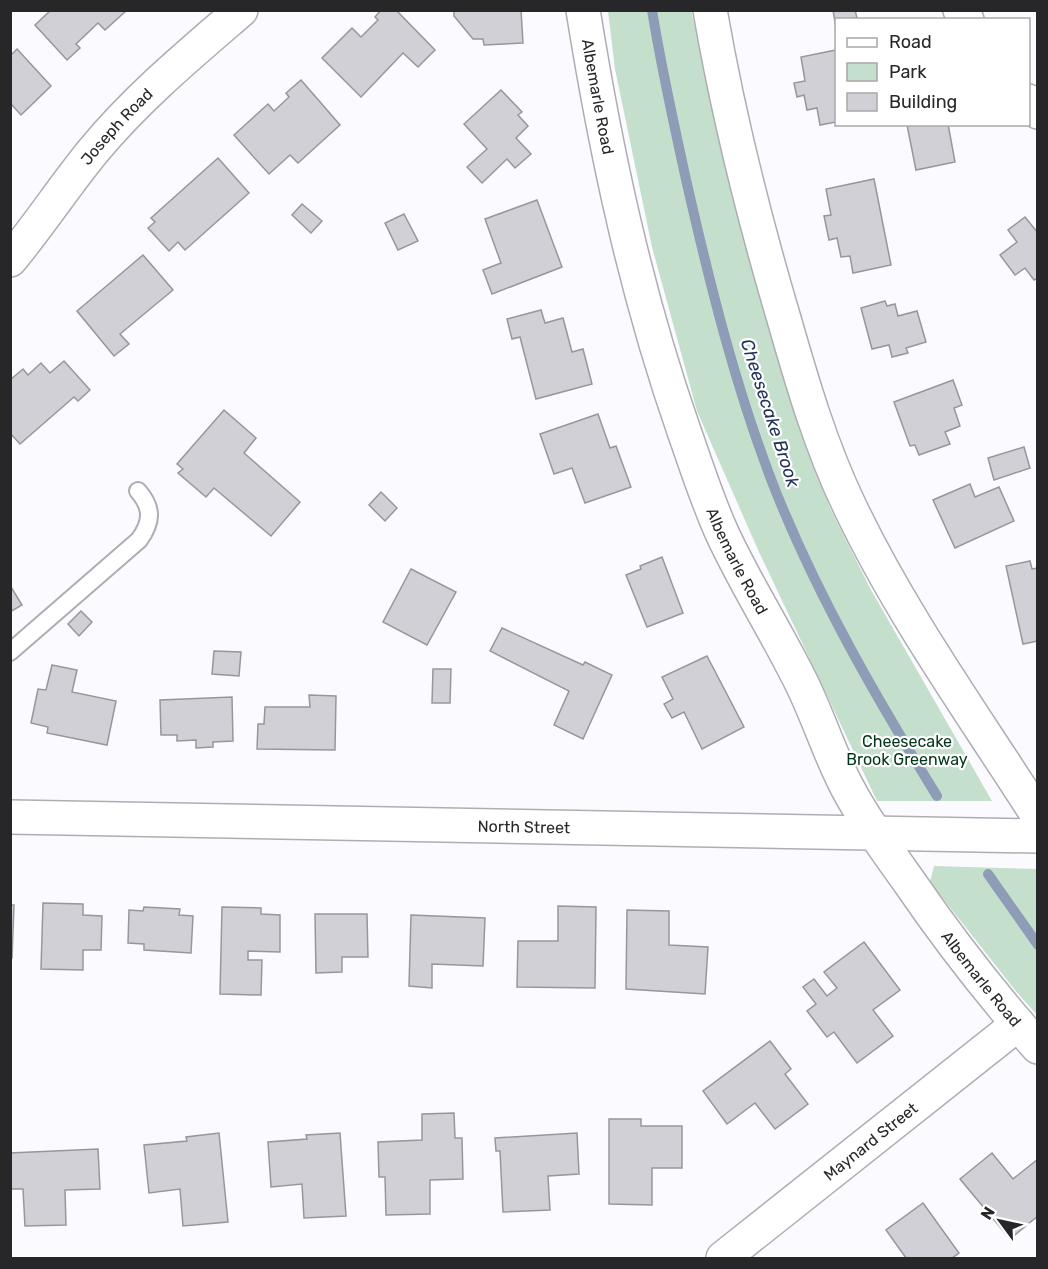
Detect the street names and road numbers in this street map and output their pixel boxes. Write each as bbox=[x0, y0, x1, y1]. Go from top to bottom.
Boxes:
street label: Albemarle Road bbox=[578, 38, 618, 156]
street label: Joseph Road bbox=[77, 84, 157, 169]
street label: Albemarle Road bbox=[702, 505, 772, 618]
street label: North Street bbox=[477, 817, 570, 837]
street label: Albemarle Road bbox=[937, 927, 1025, 1031]
street label: Maynard Street bbox=[820, 1099, 921, 1185]

